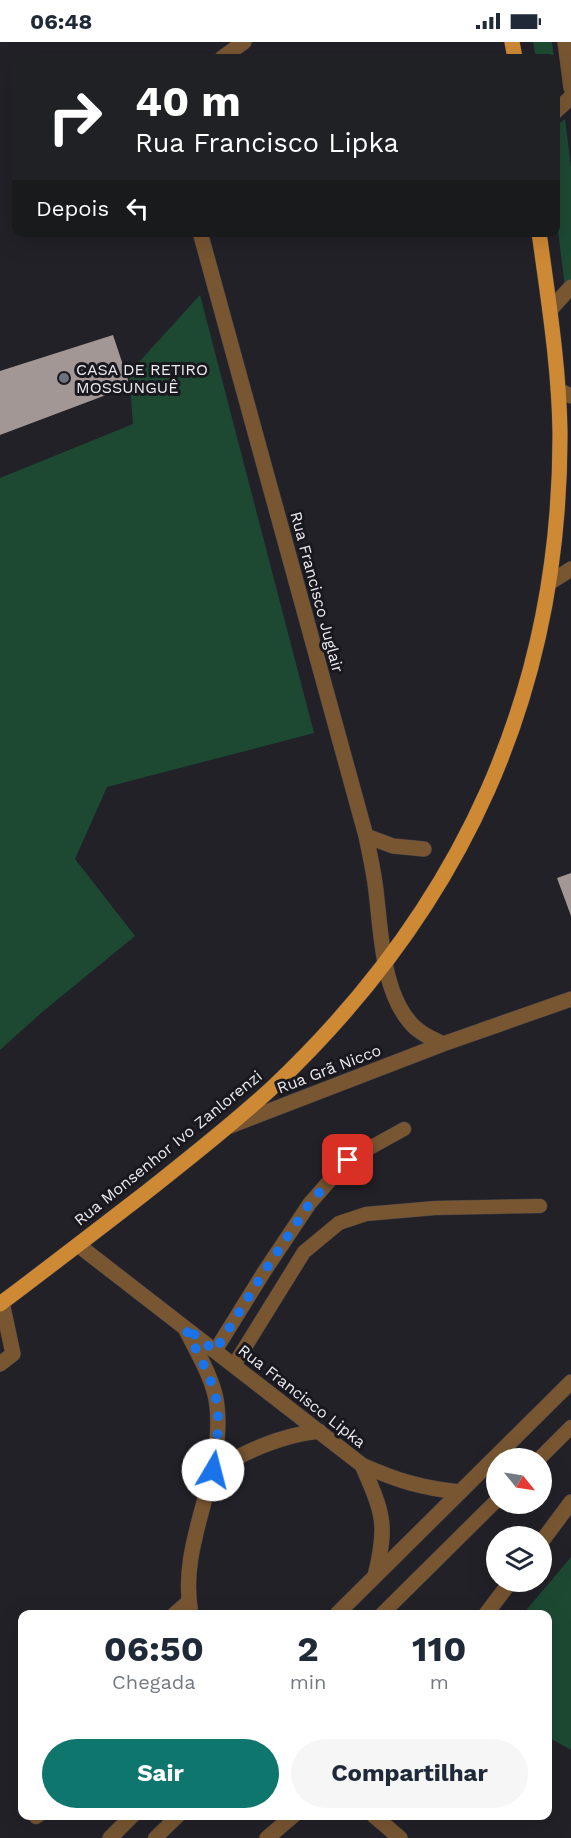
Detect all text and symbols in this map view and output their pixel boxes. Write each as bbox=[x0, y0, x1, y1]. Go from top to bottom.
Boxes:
text: 06:48 bbox=[30, 9, 92, 34]
text: 40 m bbox=[135, 77, 241, 126]
icon: right bbox=[36, 78, 114, 156]
text: Rua Francisco Lipka bbox=[135, 127, 399, 159]
icon: left bbox=[121, 192, 154, 225]
text: Depois bbox=[36, 196, 109, 221]
place label: CASA DE RETIRO MOSSUNGUÊ bbox=[76, 360, 208, 397]
marker: CASA DE RETIRO MOSSUNGUÊ bbox=[57, 371, 71, 385]
street label: Rua Francisco Juglair bbox=[286, 509, 348, 675]
street label: Rua Grã Nicco bbox=[274, 1040, 384, 1098]
street label: Rua Monsenhor Ivo Zanlorenzi bbox=[70, 1066, 266, 1230]
pin bbox=[322, 1134, 373, 1185]
icon: arrive bbox=[331, 1143, 364, 1176]
street label: Rua Francisco Lipka bbox=[235, 1340, 369, 1452]
position arrow bbox=[181, 1438, 245, 1502]
north arrow bbox=[486, 1448, 552, 1514]
map controls bbox=[486, 1448, 552, 1592]
button: layers bbox=[486, 1526, 552, 1592]
text: 06:50 bbox=[104, 1628, 204, 1670]
text: 2 bbox=[297, 1628, 319, 1670]
text: 110 bbox=[412, 1628, 466, 1670]
text: Chegada bbox=[112, 1670, 196, 1694]
text: min bbox=[290, 1670, 326, 1694]
text: m bbox=[430, 1670, 449, 1694]
button: Sair bbox=[42, 1739, 279, 1808]
button: Compartilhar bbox=[291, 1739, 528, 1808]

